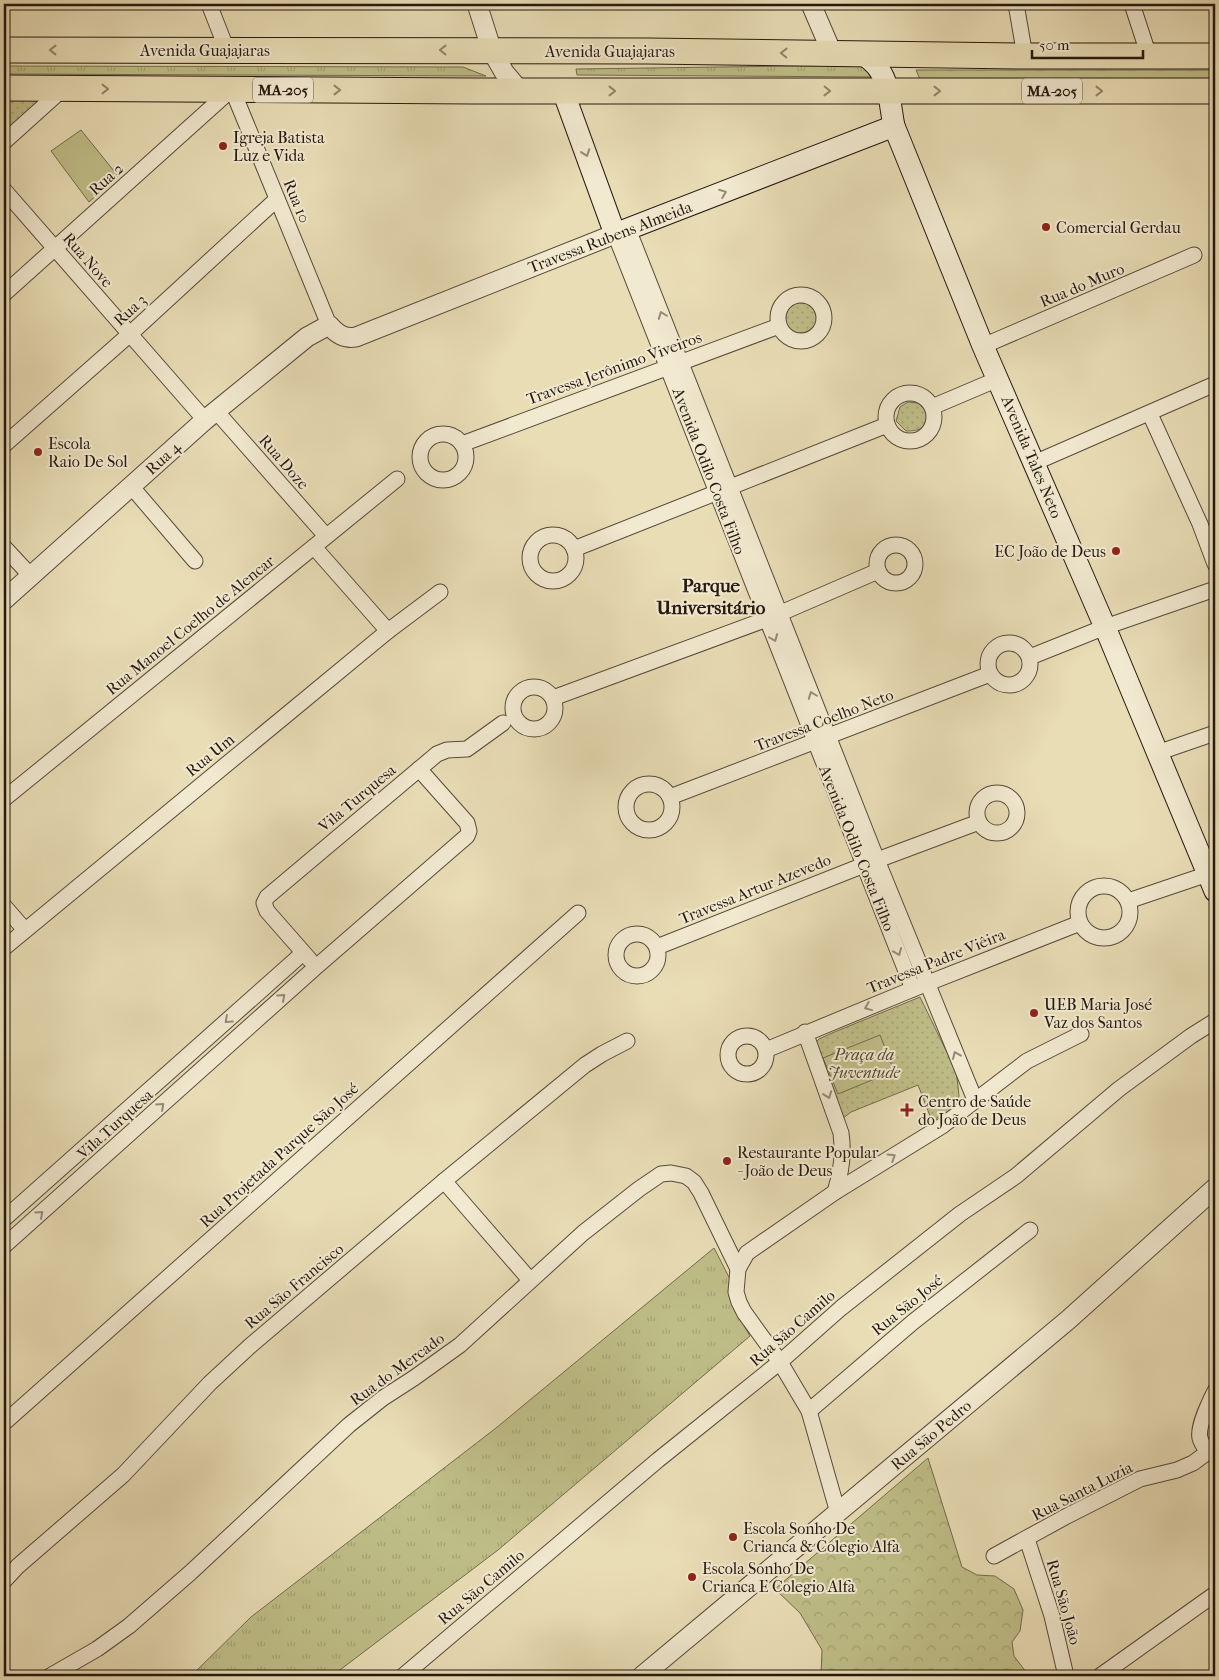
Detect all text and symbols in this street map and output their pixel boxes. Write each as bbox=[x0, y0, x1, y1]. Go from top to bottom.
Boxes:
scale bar bbox=[1032, 28, 1143, 60]
text: 50 m bbox=[1039, 36, 1070, 54]
street label: Avenida Guajajaras bbox=[139, 41, 270, 60]
street label: Avenida Guajajaras bbox=[544, 42, 675, 61]
one-way arrow bbox=[49, 45, 56, 55]
one-way arrow bbox=[439, 45, 446, 55]
one-way arrow bbox=[779, 48, 787, 58]
road number: MA-205 bbox=[253, 78, 313, 102]
road number: MA-205 bbox=[1022, 78, 1082, 104]
one-way arrow bbox=[102, 84, 109, 94]
one-way arrow bbox=[334, 85, 342, 95]
one-way arrow bbox=[823, 85, 831, 96]
one-way arrow bbox=[608, 86, 616, 96]
one-way arrow bbox=[934, 86, 941, 96]
one-way arrow bbox=[1096, 86, 1104, 96]
place label: Igreja Batista Luz e Vida bbox=[233, 128, 325, 165]
marker: Igreja Batista Luz e Vida bbox=[217, 140, 229, 152]
one-way arrow bbox=[580, 148, 590, 157]
street label: Rua 2 bbox=[85, 159, 127, 199]
street label: Rua 10 bbox=[280, 176, 314, 226]
one-way arrow bbox=[718, 188, 726, 198]
street label: Travessa Rubens Almeida bbox=[525, 197, 695, 277]
place label: Comercial Gerdau bbox=[1056, 218, 1181, 237]
marker: Comercial Gerdau bbox=[1040, 221, 1052, 233]
street label: Rua Nove bbox=[59, 229, 117, 291]
street label: Rua do Muro bbox=[1037, 259, 1127, 311]
street label: Rua 3 bbox=[110, 290, 150, 330]
one-way arrow bbox=[658, 312, 668, 320]
street label: Travessa Jerônimo Viveiros bbox=[524, 327, 704, 409]
street label: Avenida Odilo Costa Filho bbox=[668, 384, 750, 557]
street label: Avenida Tales Neto bbox=[997, 392, 1066, 521]
street label: Rua Doze bbox=[255, 431, 313, 493]
place label: Escola Raio De Sol bbox=[48, 434, 128, 471]
street label: Rua 4 bbox=[142, 437, 185, 479]
marker: Escola Raio De Sol bbox=[32, 446, 44, 458]
place label: EC João de Deus bbox=[994, 542, 1106, 561]
marker: EC João de Deus bbox=[1110, 545, 1122, 557]
street label: Rua Manoel Coelho de Alencar bbox=[102, 551, 278, 699]
district label: Parque Universitário bbox=[656, 575, 766, 619]
one-way arrow bbox=[768, 633, 779, 642]
street label: Travessa Coelho Neto bbox=[752, 685, 896, 755]
one-way arrow bbox=[807, 691, 817, 699]
street label: Rua Um bbox=[182, 729, 239, 780]
street label: Vila Turquesa bbox=[314, 760, 400, 836]
street label: Avenida Odilo Costa Filho bbox=[815, 761, 899, 934]
street label: Travessa Artur Azevedo bbox=[676, 850, 834, 928]
street label: Travessa Padre Viêira bbox=[864, 924, 1008, 997]
one-way arrow bbox=[892, 947, 903, 956]
one-way arrow bbox=[277, 994, 286, 1003]
place label: UEB Maria José Vaz dos Santos bbox=[1043, 995, 1152, 1032]
one-way arrow bbox=[864, 1001, 873, 1012]
marker: UEB Maria José Vaz dos Santos bbox=[1028, 1007, 1040, 1019]
one-way arrow bbox=[224, 1014, 233, 1023]
park label: Praça da Juventude bbox=[828, 1045, 900, 1082]
one-way arrow bbox=[952, 1051, 963, 1060]
street label: Rua Projetada Parque São José bbox=[196, 1079, 362, 1231]
street label: Vila Turquesa bbox=[73, 1085, 157, 1164]
one-way arrow bbox=[822, 1090, 832, 1098]
place label: Centro de Saúde do João de Deus bbox=[918, 1092, 1031, 1129]
one-way arrow bbox=[156, 1102, 165, 1111]
marker: Centro de Saúde do João de Deus bbox=[900, 1103, 914, 1117]
place label: Restaurante Popular - João de Deus bbox=[737, 1143, 879, 1180]
one-way arrow bbox=[886, 1154, 895, 1163]
marker: Restaurante Popular - João de Deus bbox=[721, 1155, 733, 1167]
one-way arrow bbox=[35, 1211, 44, 1220]
street label: Rua São Francisco bbox=[241, 1239, 347, 1333]
street label: Rua São José bbox=[868, 1270, 946, 1339]
street label: Rua São Camilo bbox=[745, 1286, 839, 1370]
street label: Rua do Mercado bbox=[346, 1328, 448, 1410]
street label: Rua São Pedro bbox=[887, 1396, 975, 1474]
street label: Rua Santa Luzia bbox=[1028, 1457, 1136, 1525]
place label: Escola Sonho De Crianca & Colegio Alfa bbox=[743, 1519, 900, 1556]
marker: Escola Sonho De Crianca & Colegio Alfa bbox=[727, 1531, 739, 1543]
street label: Rua São Camilo bbox=[434, 1545, 528, 1629]
street label: Rua São João bbox=[1043, 1557, 1085, 1647]
place label: Escola Sonho De Crianca E Colegio Alfa bbox=[702, 1559, 856, 1596]
marker: Escola Sonho De Crianca E Colegio Alfa bbox=[686, 1571, 698, 1583]

